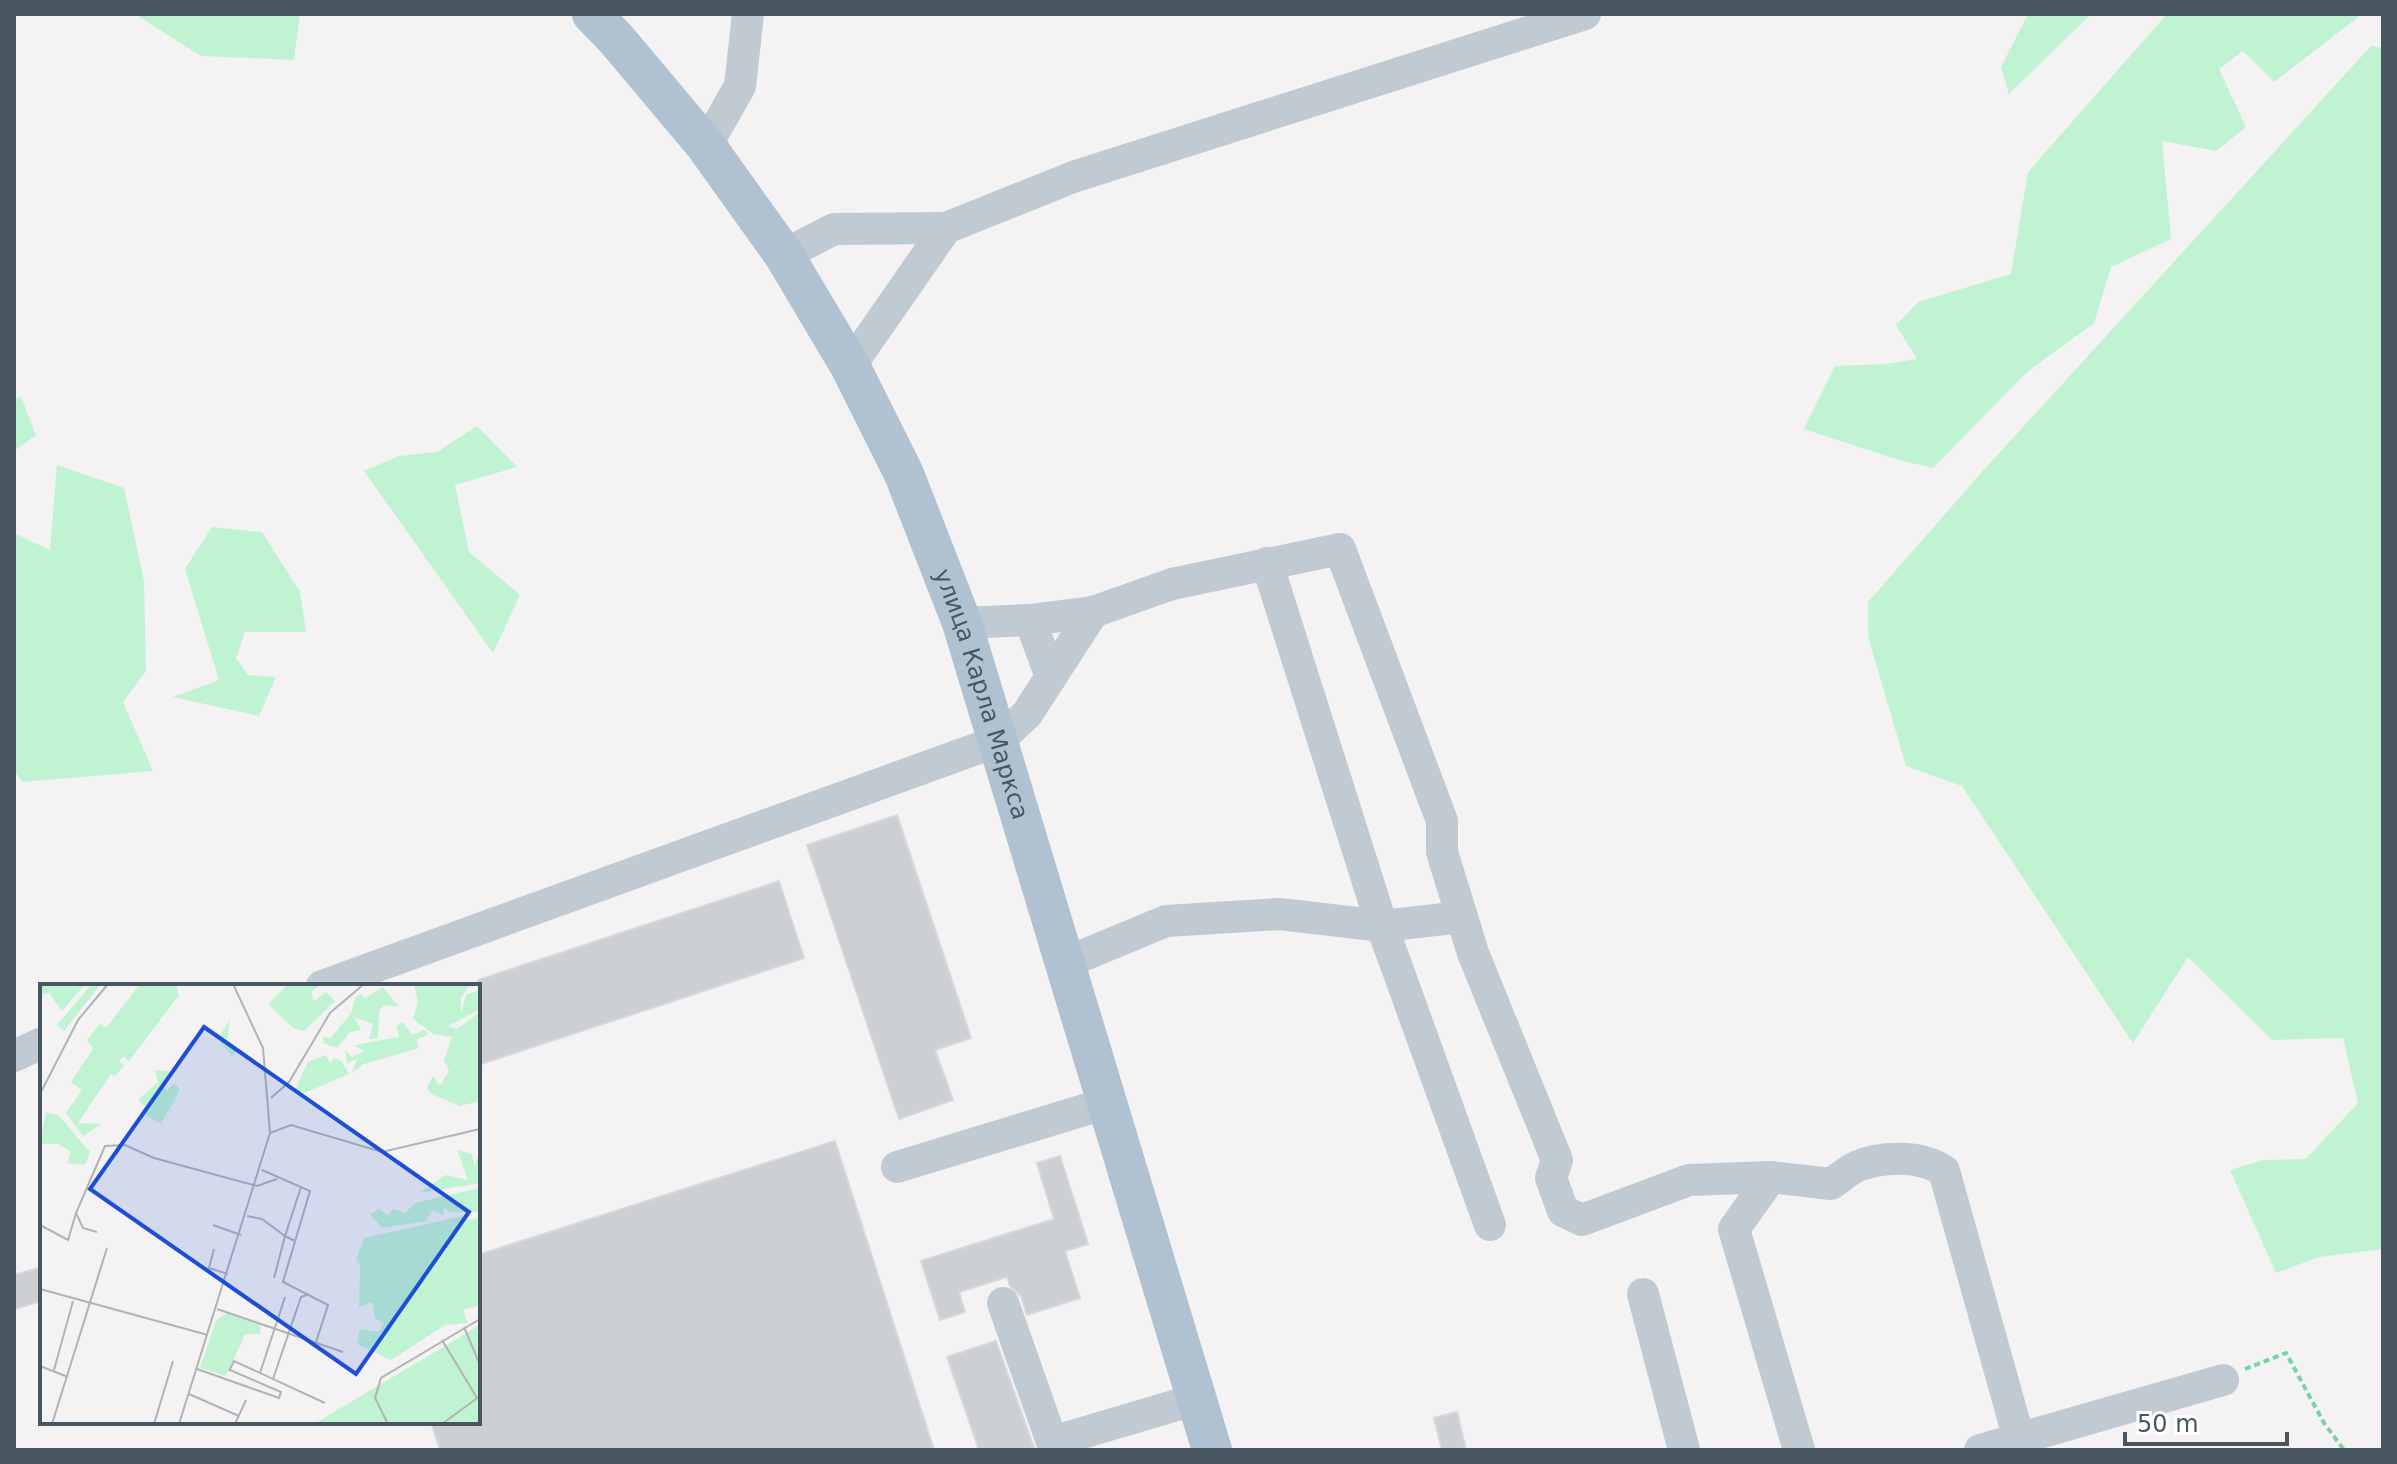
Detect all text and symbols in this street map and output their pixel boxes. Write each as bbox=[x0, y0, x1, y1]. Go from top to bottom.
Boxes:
street label: улица Карла Маркса bbox=[928, 565, 1035, 823]
inset map bbox=[40, 984, 480, 1424]
scale bar bbox=[2125, 1396, 2287, 1446]
text: 50 m bbox=[2137, 1410, 2199, 1438]

